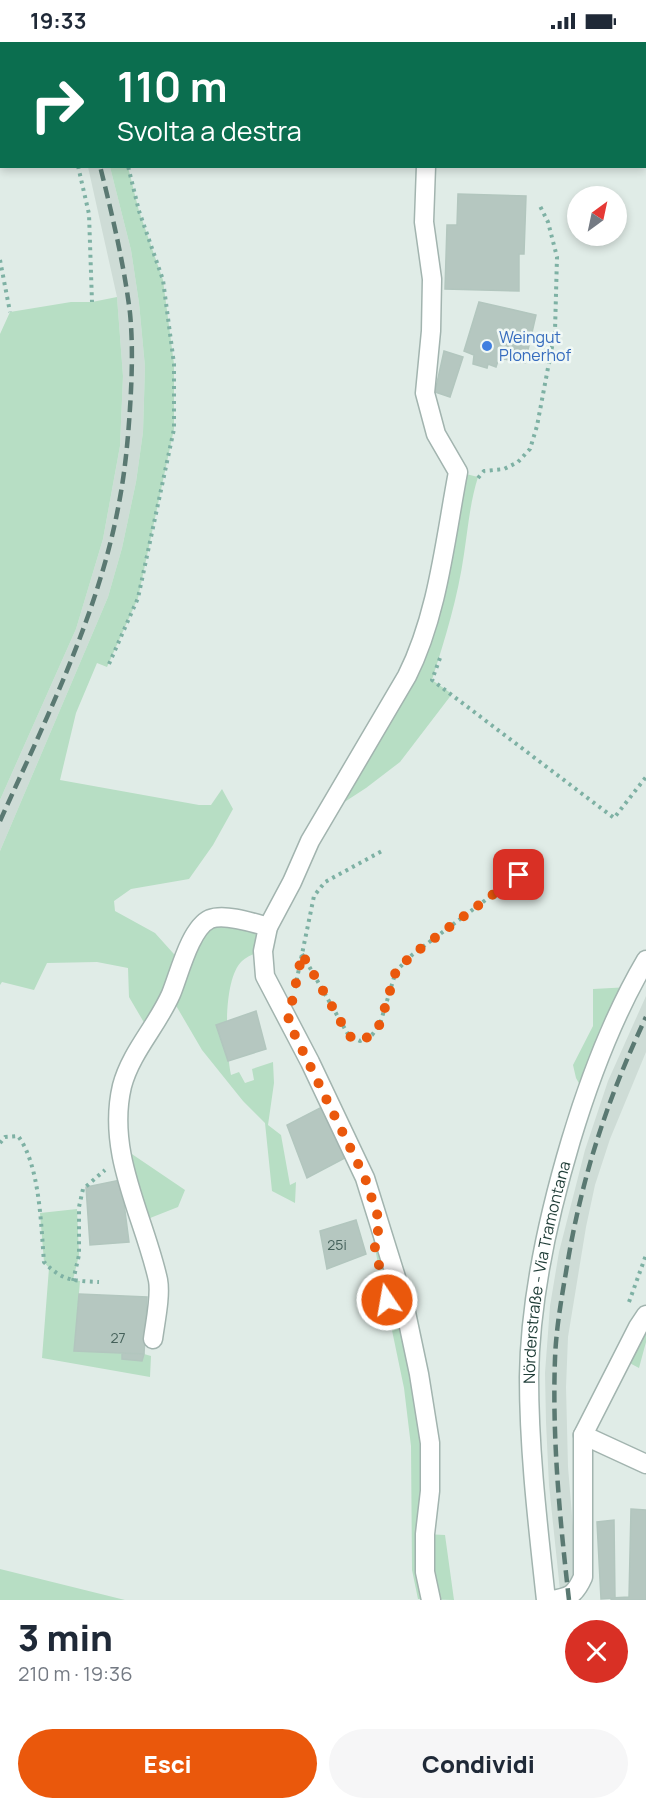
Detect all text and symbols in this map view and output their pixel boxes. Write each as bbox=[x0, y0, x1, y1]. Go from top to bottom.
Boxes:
text: 19:33 bbox=[30, 6, 86, 36]
text: 110 m bbox=[117, 57, 228, 115]
icon: right bbox=[18, 66, 96, 144]
text: Svolta a destra bbox=[117, 112, 302, 149]
north arrow bbox=[567, 186, 627, 246]
map controls bbox=[567, 186, 627, 246]
place label: Weingut Plonerhof bbox=[499, 326, 571, 366]
marker: Weingut Plonerhof bbox=[480, 339, 494, 353]
pin bbox=[493, 849, 544, 900]
icon: arrive bbox=[502, 858, 535, 891]
street label: Nörderstraße - Via Tramontana bbox=[518, 1158, 575, 1384]
house number: 25i bbox=[327, 1235, 347, 1254]
position arrow bbox=[355, 1268, 419, 1332]
house number: 27 bbox=[110, 1328, 126, 1347]
text: 3 min bbox=[18, 1613, 113, 1662]
button: close bbox=[565, 1620, 628, 1683]
text: 210 m · 19:36 bbox=[18, 1660, 133, 1687]
button: Esci bbox=[18, 1729, 317, 1798]
button: Condividi bbox=[329, 1729, 628, 1798]

